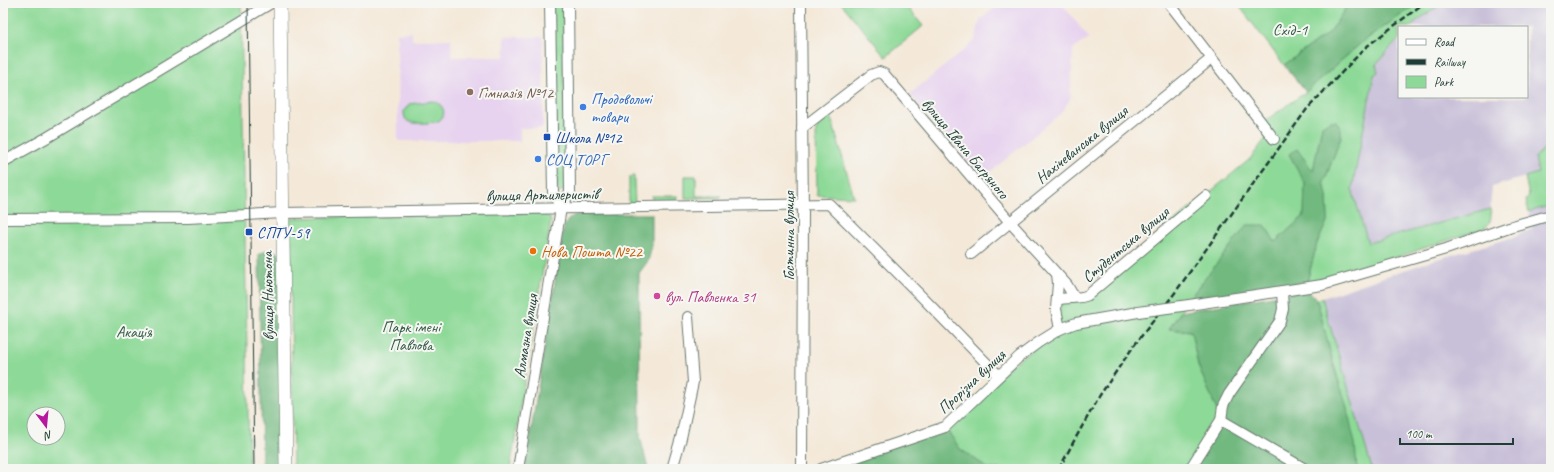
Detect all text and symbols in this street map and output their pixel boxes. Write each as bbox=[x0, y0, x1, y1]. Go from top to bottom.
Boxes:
park label: Схід-1 bbox=[1273, 20, 1308, 40]
legend bbox=[1398, 26, 1528, 98]
text: Road bbox=[1434, 34, 1456, 50]
text: Railway bbox=[1434, 54, 1466, 70]
text: Park bbox=[1434, 74, 1455, 90]
place label: Гімназія №12 bbox=[478, 83, 555, 103]
marker: Гімназія №12 bbox=[465, 87, 475, 97]
place label: Продовольчі товари bbox=[591, 89, 653, 127]
street label: вулиця Івана Багряного bbox=[917, 94, 1014, 204]
street label: Нахічеванська вулиця bbox=[1031, 101, 1133, 188]
marker: Продовольчі товари bbox=[578, 102, 588, 112]
place label: Школа №12 bbox=[555, 128, 624, 148]
marker: Школа №12 bbox=[542, 132, 552, 142]
place label: СОЦ ТОРГ bbox=[546, 150, 611, 170]
marker: СОЦ ТОРГ bbox=[533, 154, 543, 164]
street label: вулиця Артилеристів bbox=[486, 184, 603, 206]
street label: Гостинна вулиця bbox=[779, 190, 799, 281]
street label: Студентська вулиця bbox=[1078, 202, 1174, 287]
place label: СПТУ-59 bbox=[257, 223, 311, 243]
marker: СПТУ-59 bbox=[244, 227, 254, 237]
place label: Нова Пошта №22 bbox=[541, 242, 644, 262]
marker: Нова Пошта №22 bbox=[528, 246, 538, 256]
street label: вулиця Ньютона bbox=[257, 250, 279, 341]
place label: вул. Павленка 31 bbox=[665, 287, 757, 307]
marker: вул. Павленка 31 bbox=[652, 291, 662, 301]
street label: Алмазна вулиця bbox=[510, 292, 543, 379]
park label: Парк імені Павлова bbox=[382, 317, 442, 355]
park label: Акація bbox=[116, 322, 153, 342]
street label: Прорізна вулиця bbox=[934, 344, 1011, 418]
north arrow bbox=[26, 406, 66, 446]
scale bar bbox=[1400, 420, 1513, 446]
text: 100 m bbox=[1406, 426, 1433, 442]
text: N bbox=[41, 428, 54, 444]

